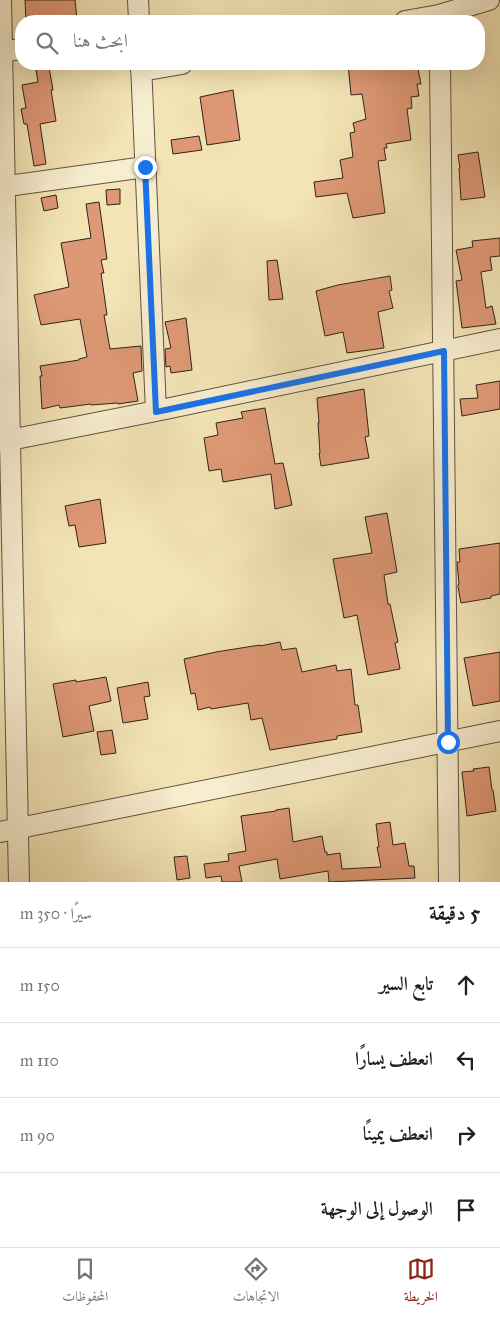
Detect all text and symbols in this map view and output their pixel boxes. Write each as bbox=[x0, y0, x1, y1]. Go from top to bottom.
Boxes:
search box bbox=[15, 15, 485, 70]
icon: search bbox=[33, 29, 61, 57]
text: ابحث هنا bbox=[73, 29, 128, 52]
route end bbox=[134, 156, 157, 179]
route start bbox=[437, 731, 460, 754]
text: 5 دقيقة bbox=[429, 900, 480, 926]
text: سيرًا · 350 m bbox=[20, 904, 92, 923]
icon: ahead bbox=[452, 971, 480, 999]
text: تابع السير bbox=[379, 972, 433, 995]
text: 150 m bbox=[20, 976, 60, 995]
icon: left bbox=[452, 1046, 480, 1074]
text: انعطف يسارًا bbox=[355, 1047, 433, 1070]
text: 110 m bbox=[20, 1051, 59, 1070]
icon: right bbox=[452, 1121, 480, 1149]
text: انعطف يمينًا bbox=[363, 1122, 433, 1145]
text: 90 m bbox=[20, 1126, 55, 1145]
icon: arrive bbox=[452, 1196, 480, 1224]
text: الوصول إلى الوجهة bbox=[321, 1197, 433, 1220]
tab: المحفوظات bbox=[62, 1255, 108, 1310]
tab: الاتجاهات bbox=[233, 1255, 279, 1310]
tab: الخريطة bbox=[404, 1255, 438, 1310]

